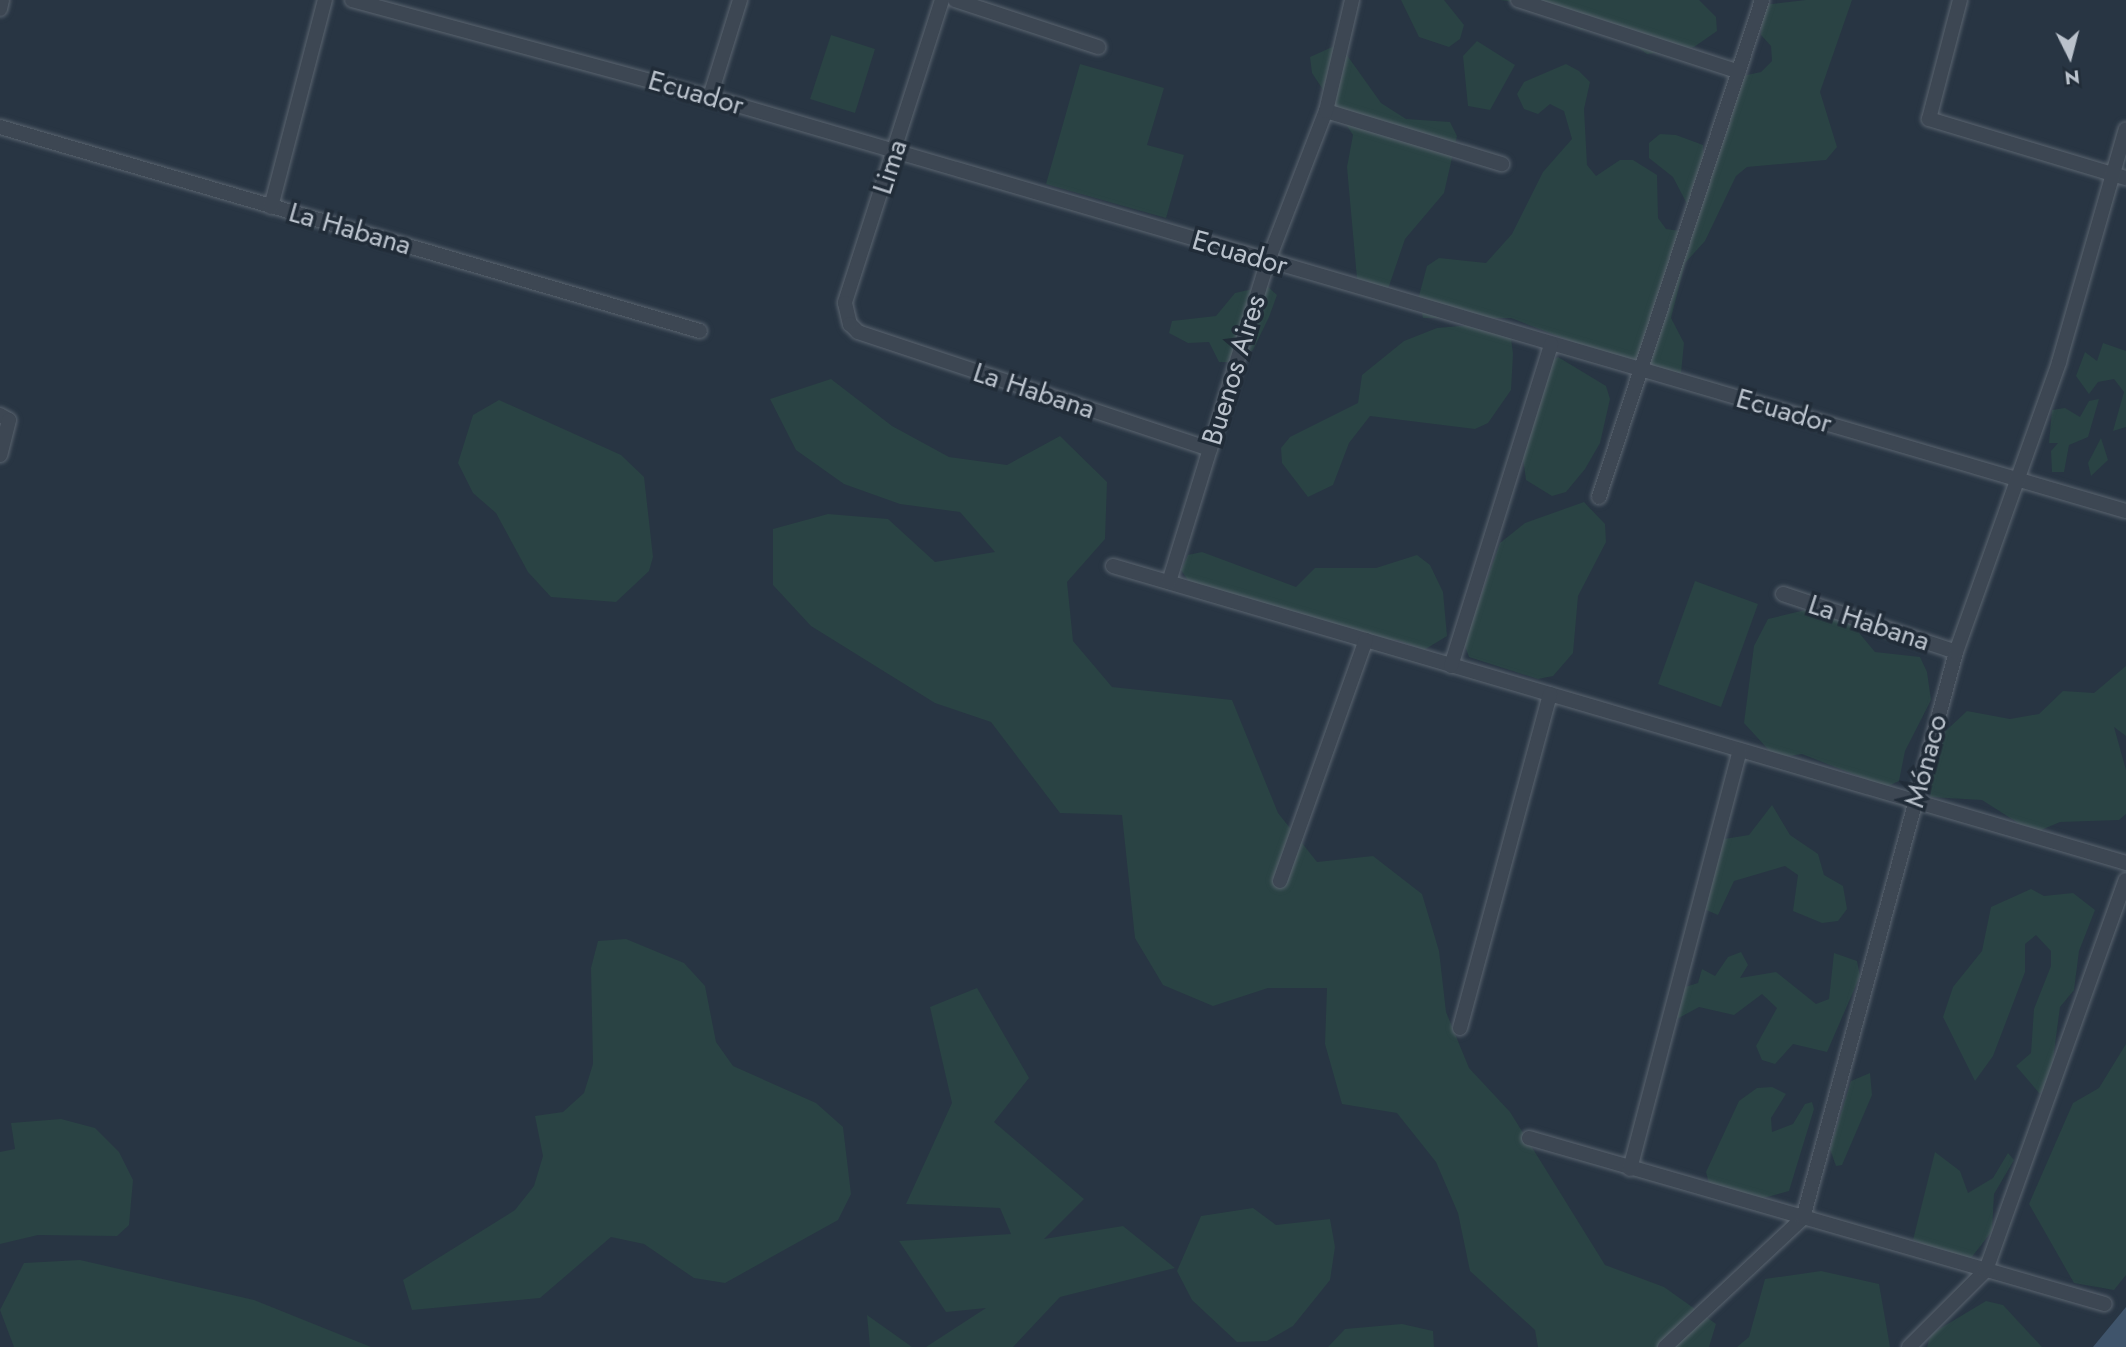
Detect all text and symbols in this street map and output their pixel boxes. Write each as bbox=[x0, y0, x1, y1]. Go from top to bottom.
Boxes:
north arrow bbox=[2035, 21, 2105, 91]
street label: Ecuador bbox=[644, 63, 748, 123]
text: N bbox=[2063, 63, 2081, 92]
street label: Lima bbox=[865, 136, 915, 198]
street label: La Habana bbox=[285, 196, 415, 262]
street label: Ecuador bbox=[1188, 223, 1292, 283]
street label: Buenos Aires bbox=[1195, 291, 1273, 449]
street label: La Habana bbox=[969, 356, 1099, 426]
street label: Ecuador bbox=[1732, 381, 1836, 441]
street label: La Habana bbox=[1804, 588, 1934, 658]
street label: Mónaco bbox=[1898, 711, 1954, 811]

